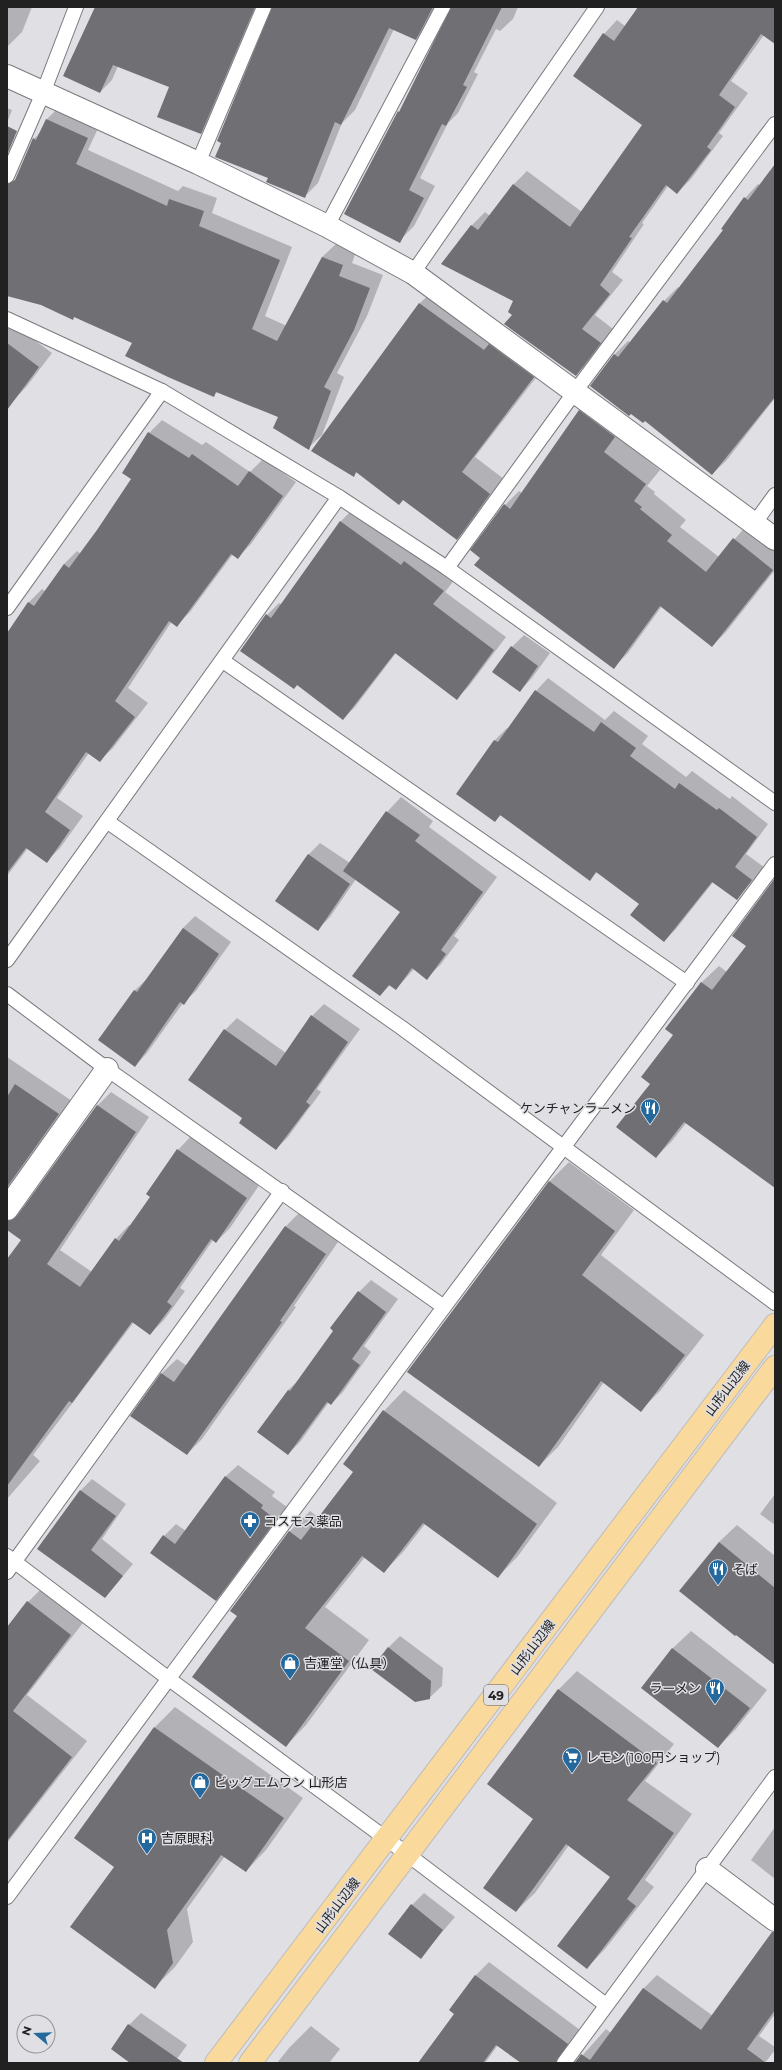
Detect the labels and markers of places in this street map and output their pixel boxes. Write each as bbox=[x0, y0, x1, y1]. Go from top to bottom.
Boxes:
restaurant icon: ケンチャンラーメン bbox=[639, 1097, 661, 1125]
place label: ケンチャンラーメン bbox=[520, 1100, 636, 1116]
pharmacy icon: コスモス薬品 bbox=[239, 1510, 261, 1538]
place label: コスモス薬品 bbox=[264, 1513, 342, 1529]
restaurant icon: そば bbox=[707, 1558, 729, 1586]
place label: そば bbox=[732, 1561, 758, 1577]
shop icon: 吉運堂（仏具） bbox=[279, 1652, 301, 1680]
place label: 吉運堂（仏具） bbox=[304, 1655, 395, 1671]
restaurant icon: ラーメン bbox=[704, 1677, 726, 1705]
place label: ラーメン bbox=[650, 1680, 701, 1696]
supermarket icon: レモン(100円ショップ) bbox=[561, 1746, 583, 1774]
place label: レモン(100円ショップ) bbox=[586, 1749, 721, 1765]
shop icon: ビッグエムワン 山形店 bbox=[189, 1771, 211, 1799]
place label: ビッグエムワン 山形店 bbox=[214, 1774, 347, 1790]
hospital icon: 吉原眼科 bbox=[136, 1827, 158, 1855]
place label: 吉原眼科 bbox=[161, 1830, 213, 1846]

